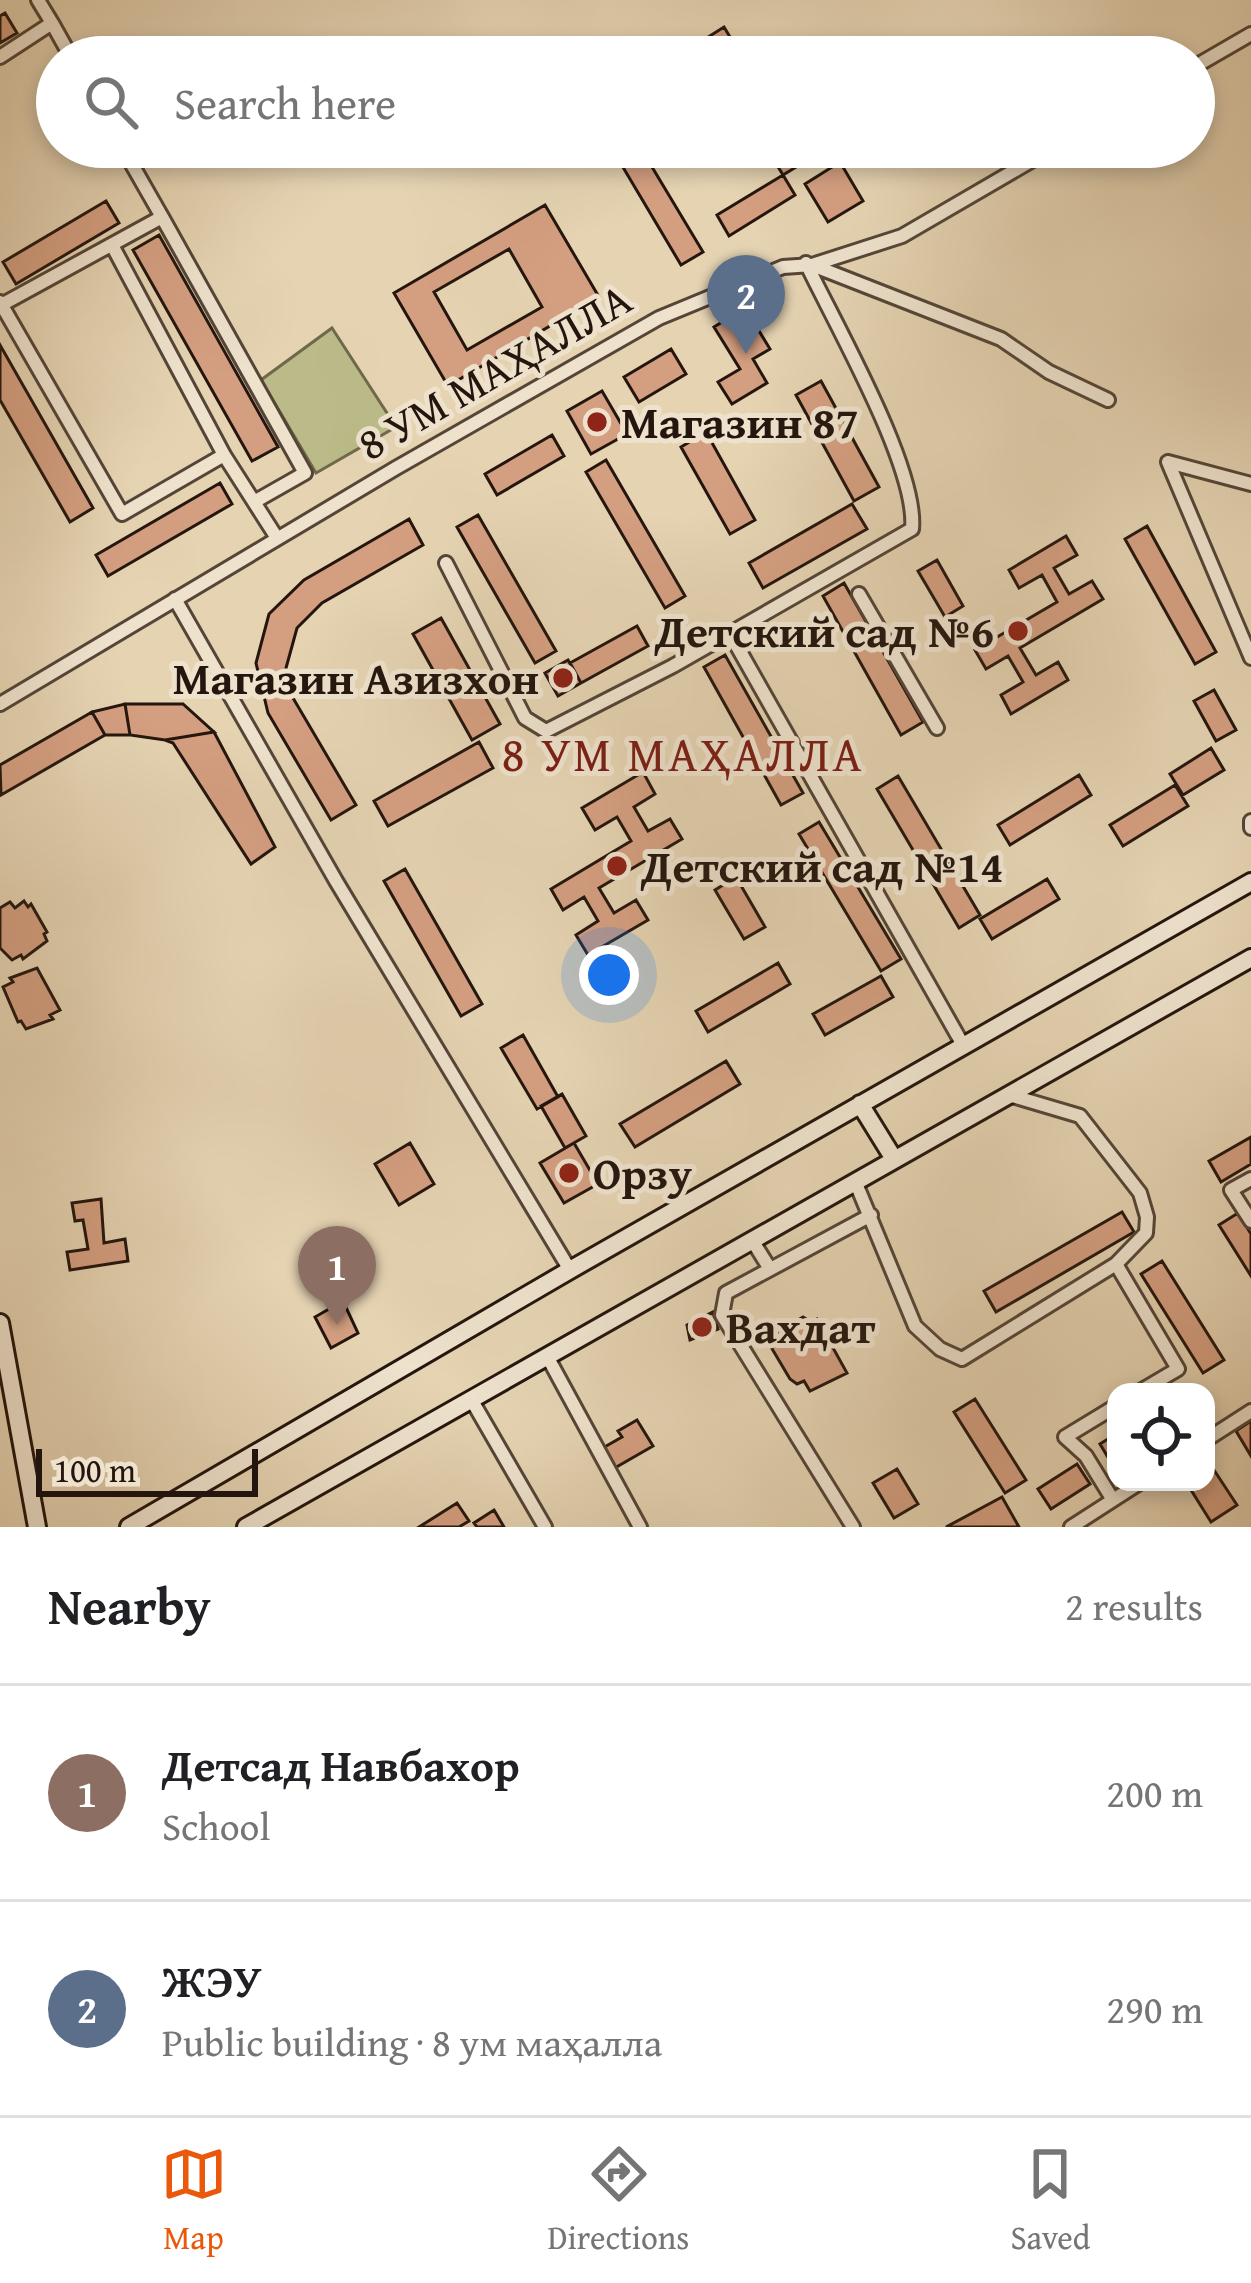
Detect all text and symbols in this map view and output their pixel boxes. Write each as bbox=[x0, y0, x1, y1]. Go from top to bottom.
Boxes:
search box bbox=[36, 36, 1215, 168]
icon: search bbox=[78, 69, 144, 135]
text: Search here bbox=[174, 70, 396, 135]
pin: 2 bbox=[707, 255, 785, 354]
street label: 8 УМ МАҲАЛЛА bbox=[345, 266, 643, 475]
place label: Магазин 87 bbox=[621, 389, 859, 454]
marker: Магазин 87 bbox=[584, 409, 610, 435]
place label: Детский сад №6 bbox=[654, 598, 994, 663]
marker: Детский сад №6 bbox=[1005, 618, 1031, 644]
place label: Магазин Азизхон bbox=[173, 645, 539, 710]
marker: Магазин Азизхон bbox=[550, 665, 576, 691]
district label: 8 УМ МАҲАЛЛА bbox=[501, 718, 865, 789]
place label: Детский сад №14 bbox=[640, 833, 1004, 898]
marker: Детский сад №14 bbox=[604, 853, 630, 879]
your location bbox=[579, 945, 639, 1005]
place label: Орзу bbox=[593, 1140, 692, 1205]
marker: Орзу bbox=[556, 1160, 582, 1186]
pin: 1 bbox=[298, 1226, 376, 1325]
place label: Вахдат bbox=[726, 1294, 876, 1359]
marker: Вахдат bbox=[689, 1314, 715, 1340]
map controls bbox=[1107, 1383, 1215, 1491]
button: locate bbox=[1107, 1383, 1215, 1491]
scale bar bbox=[36, 1443, 258, 1496]
text: 100 m bbox=[54, 1446, 136, 1494]
text: Nearby bbox=[48, 1568, 211, 1643]
text: 2 results bbox=[1065, 1577, 1203, 1634]
text: Детсад Навбахор bbox=[162, 1732, 520, 1797]
text: 1 bbox=[77, 1764, 97, 1821]
text: 200 m bbox=[1106, 1764, 1203, 1821]
text: School bbox=[162, 1797, 270, 1854]
text: ЖЭУ bbox=[162, 1948, 261, 2013]
text: 2 bbox=[77, 1980, 97, 2037]
text: 290 m bbox=[1106, 1980, 1203, 2037]
text: Public building · 8 ум маҳалла bbox=[162, 2013, 662, 2070]
tab: Map bbox=[161, 2141, 227, 2261]
tab: Directions bbox=[548, 2141, 689, 2261]
tab: Saved bbox=[1011, 2141, 1090, 2261]

